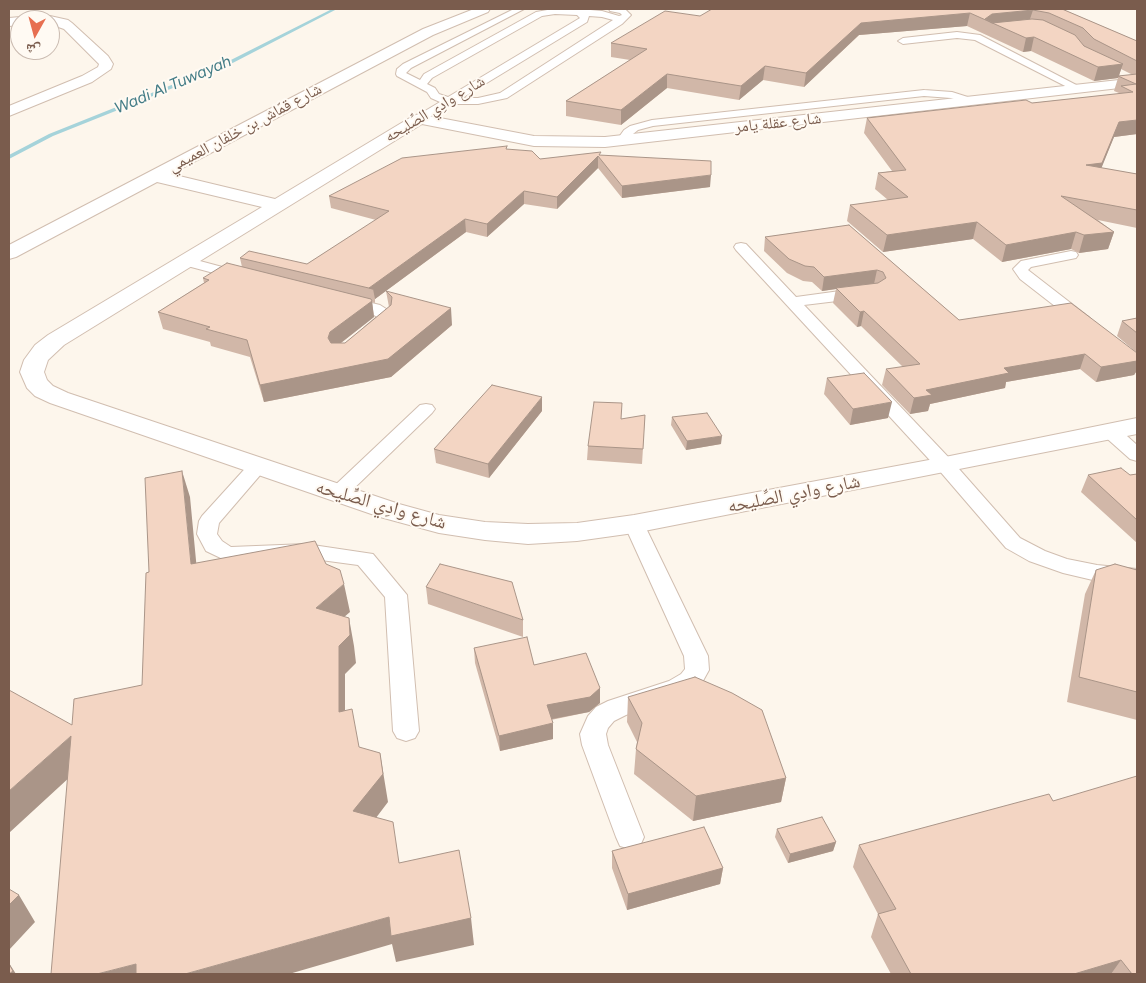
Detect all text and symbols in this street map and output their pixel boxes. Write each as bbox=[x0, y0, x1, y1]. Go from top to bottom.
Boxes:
north arrow bbox=[10, 10, 60, 60]
text: ش bbox=[25, 40, 42, 59]
water label: Wadi Al Tuwayah bbox=[112, 52, 234, 118]
street label: شارع وادِي الصِّليحه bbox=[381, 72, 489, 146]
street label: شارع قمّاش بن خلفان العميمي bbox=[165, 79, 325, 177]
street label: شارع عقلة يامر bbox=[734, 109, 822, 137]
street label: شارع وادِي الصِّليحه bbox=[726, 470, 862, 518]
street label: شارع وادِي الصِّليحه bbox=[313, 475, 449, 535]

